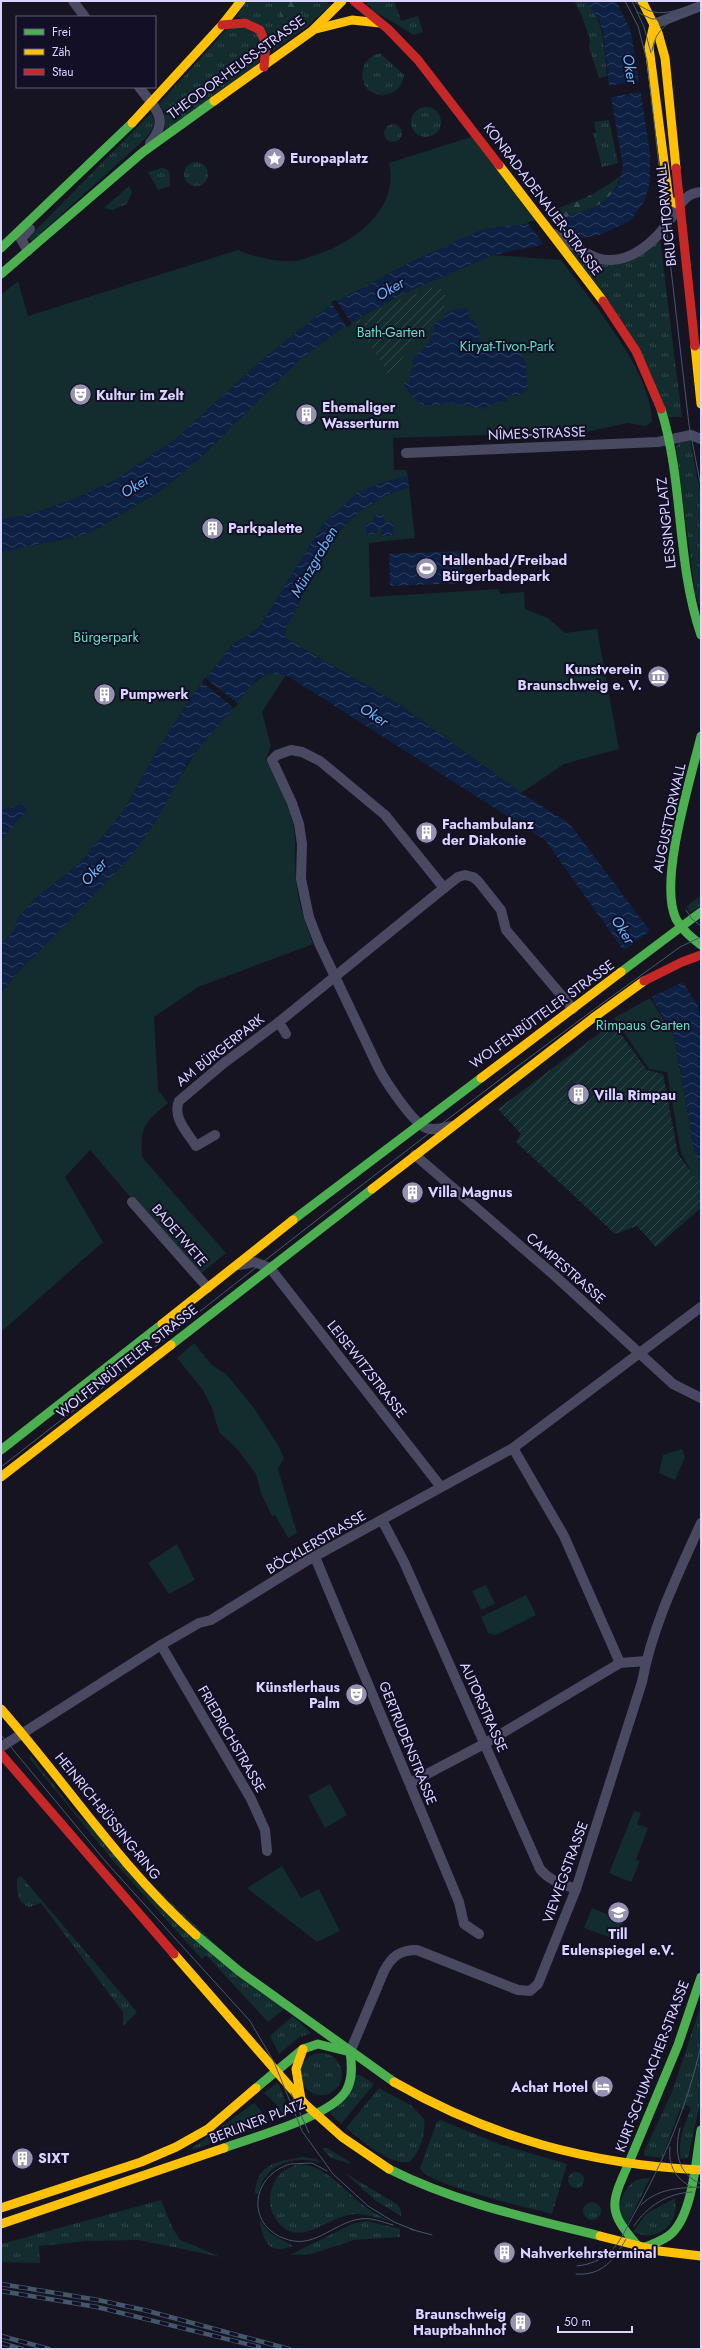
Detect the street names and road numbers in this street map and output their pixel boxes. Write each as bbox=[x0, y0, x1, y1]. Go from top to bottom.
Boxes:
street label: THEODOR-HEUSS-STRASSE bbox=[163, 10, 309, 124]
street label: KONRAD-ADENAUER-STRASSE bbox=[479, 118, 607, 280]
street label: BRUCHTORWALL bbox=[651, 162, 681, 267]
street label: NÎMES-STRASSE bbox=[488, 421, 586, 445]
street label: LESSINGPLATZ bbox=[651, 476, 681, 570]
street label: AUGUSTTORWALL bbox=[648, 761, 690, 874]
street label: WOLFENBÜTTELER STRASSE bbox=[465, 955, 619, 1073]
street label: AM BÜRGERPARK bbox=[172, 1009, 268, 1091]
street label: BADETWETE bbox=[147, 1199, 213, 1271]
street label: CAMPESTRASSE bbox=[522, 1228, 610, 1308]
street label: WOLFENBÜTTELER STRASSE bbox=[52, 1299, 202, 1423]
street label: LEISEWITZSTRASSE bbox=[322, 1316, 412, 1422]
street label: BÖCKLERSTRASSE bbox=[262, 1505, 370, 1579]
street label: AUTORSTRASSE bbox=[455, 1659, 513, 1755]
street label: GERTRUDENSTRASSE bbox=[374, 1678, 442, 1808]
street label: FRIEDRICHSTRASSE bbox=[193, 1682, 271, 1796]
street label: HEINRICH-BÜSSING-RING bbox=[50, 1748, 166, 1884]
street label: VIEWEGSTRASSE bbox=[537, 1818, 593, 1926]
street label: KURT-SCHUMACHER-STRASSE bbox=[610, 1977, 694, 2155]
street label: BERLINER PLATZ bbox=[206, 2093, 308, 2148]

